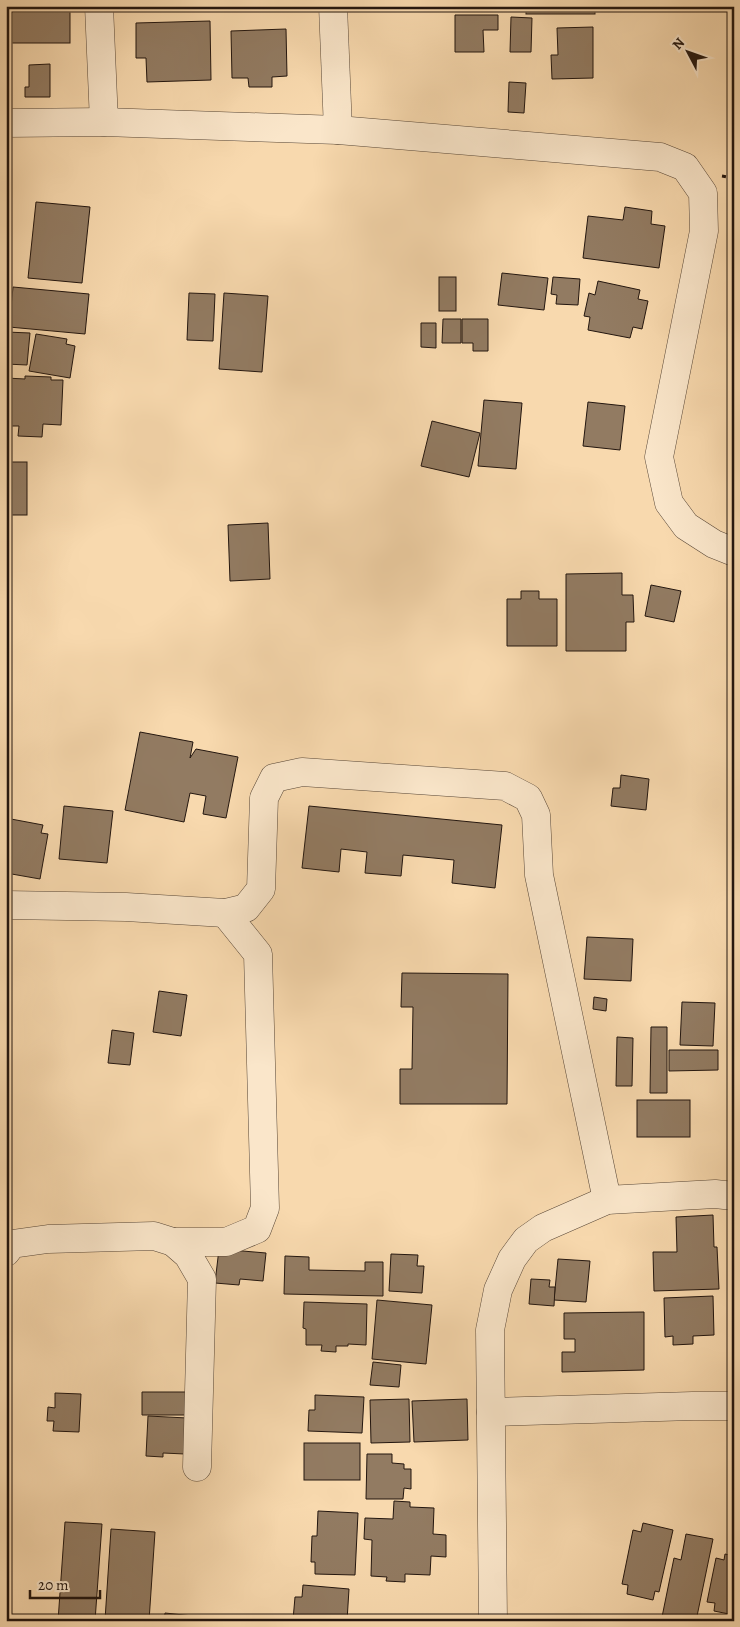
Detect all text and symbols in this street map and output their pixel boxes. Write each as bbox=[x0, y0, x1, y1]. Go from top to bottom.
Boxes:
north arrow bbox=[662, 28, 712, 78]
text: N bbox=[668, 34, 689, 54]
scale bar bbox=[30, 1567, 100, 1599]
text: 20 m bbox=[38, 1575, 69, 1595]

